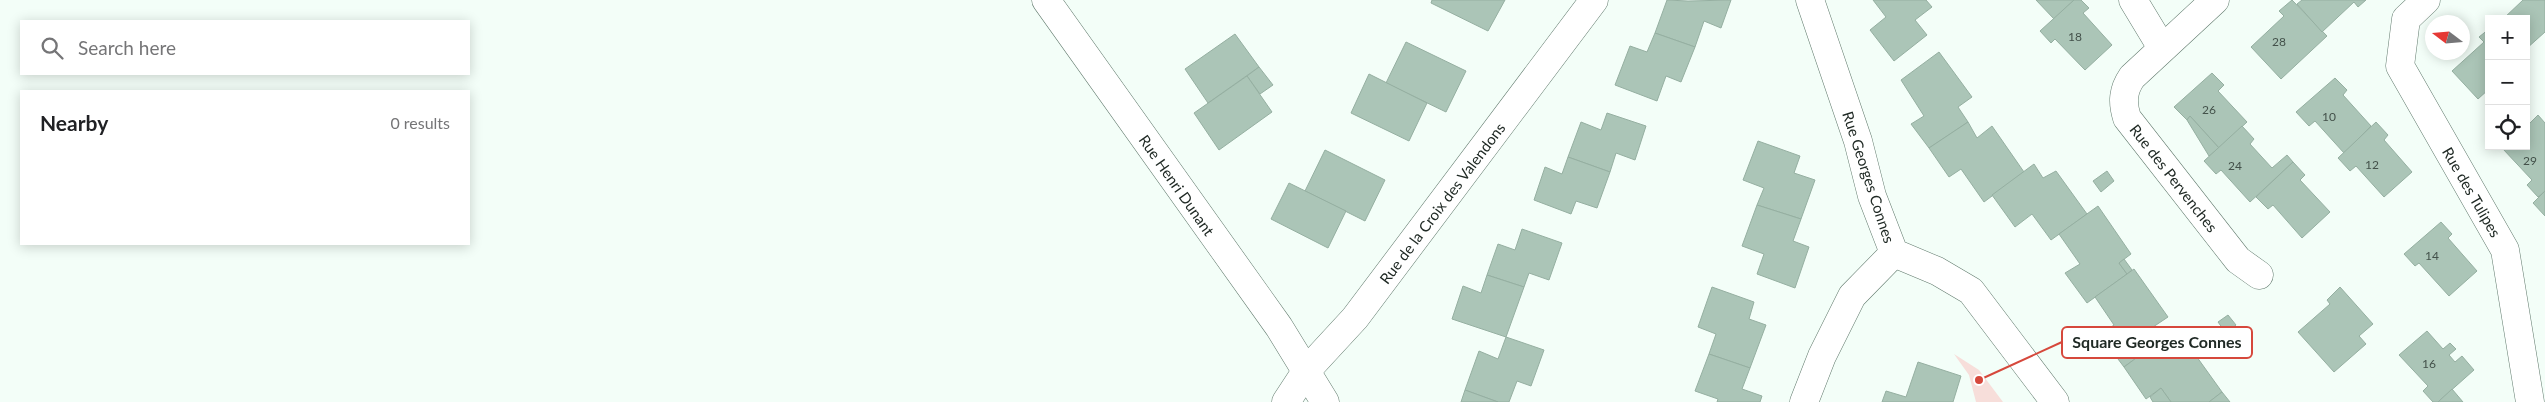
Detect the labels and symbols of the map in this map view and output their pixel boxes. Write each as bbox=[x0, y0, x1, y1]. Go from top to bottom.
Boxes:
north arrow bbox=[2425, 15, 2470, 60]
house number: 18 bbox=[2068, 29, 2082, 44]
house number: 28 bbox=[2272, 34, 2286, 49]
house number: 26 bbox=[2202, 102, 2216, 117]
street label: Rue Georges Connes bbox=[1839, 109, 1899, 245]
house number: 10 bbox=[2322, 109, 2336, 124]
street label: Rue de la Croix des Valendons bbox=[1376, 119, 1508, 287]
street label: Rue des Pervenches bbox=[2126, 121, 2222, 235]
street label: Rue Henri Dunant bbox=[1136, 131, 1219, 239]
street label: Rue des Tulipes bbox=[2439, 144, 2505, 240]
house number: 29 bbox=[2523, 153, 2537, 168]
house number: 12 bbox=[2365, 157, 2379, 172]
house number: 24 bbox=[2228, 158, 2242, 173]
house number: 14 bbox=[2425, 248, 2439, 263]
callout: Square Georges Connes bbox=[2062, 327, 2252, 358]
text: Square Georges Connes bbox=[2072, 332, 2242, 351]
house number: 16 bbox=[2422, 356, 2436, 371]

